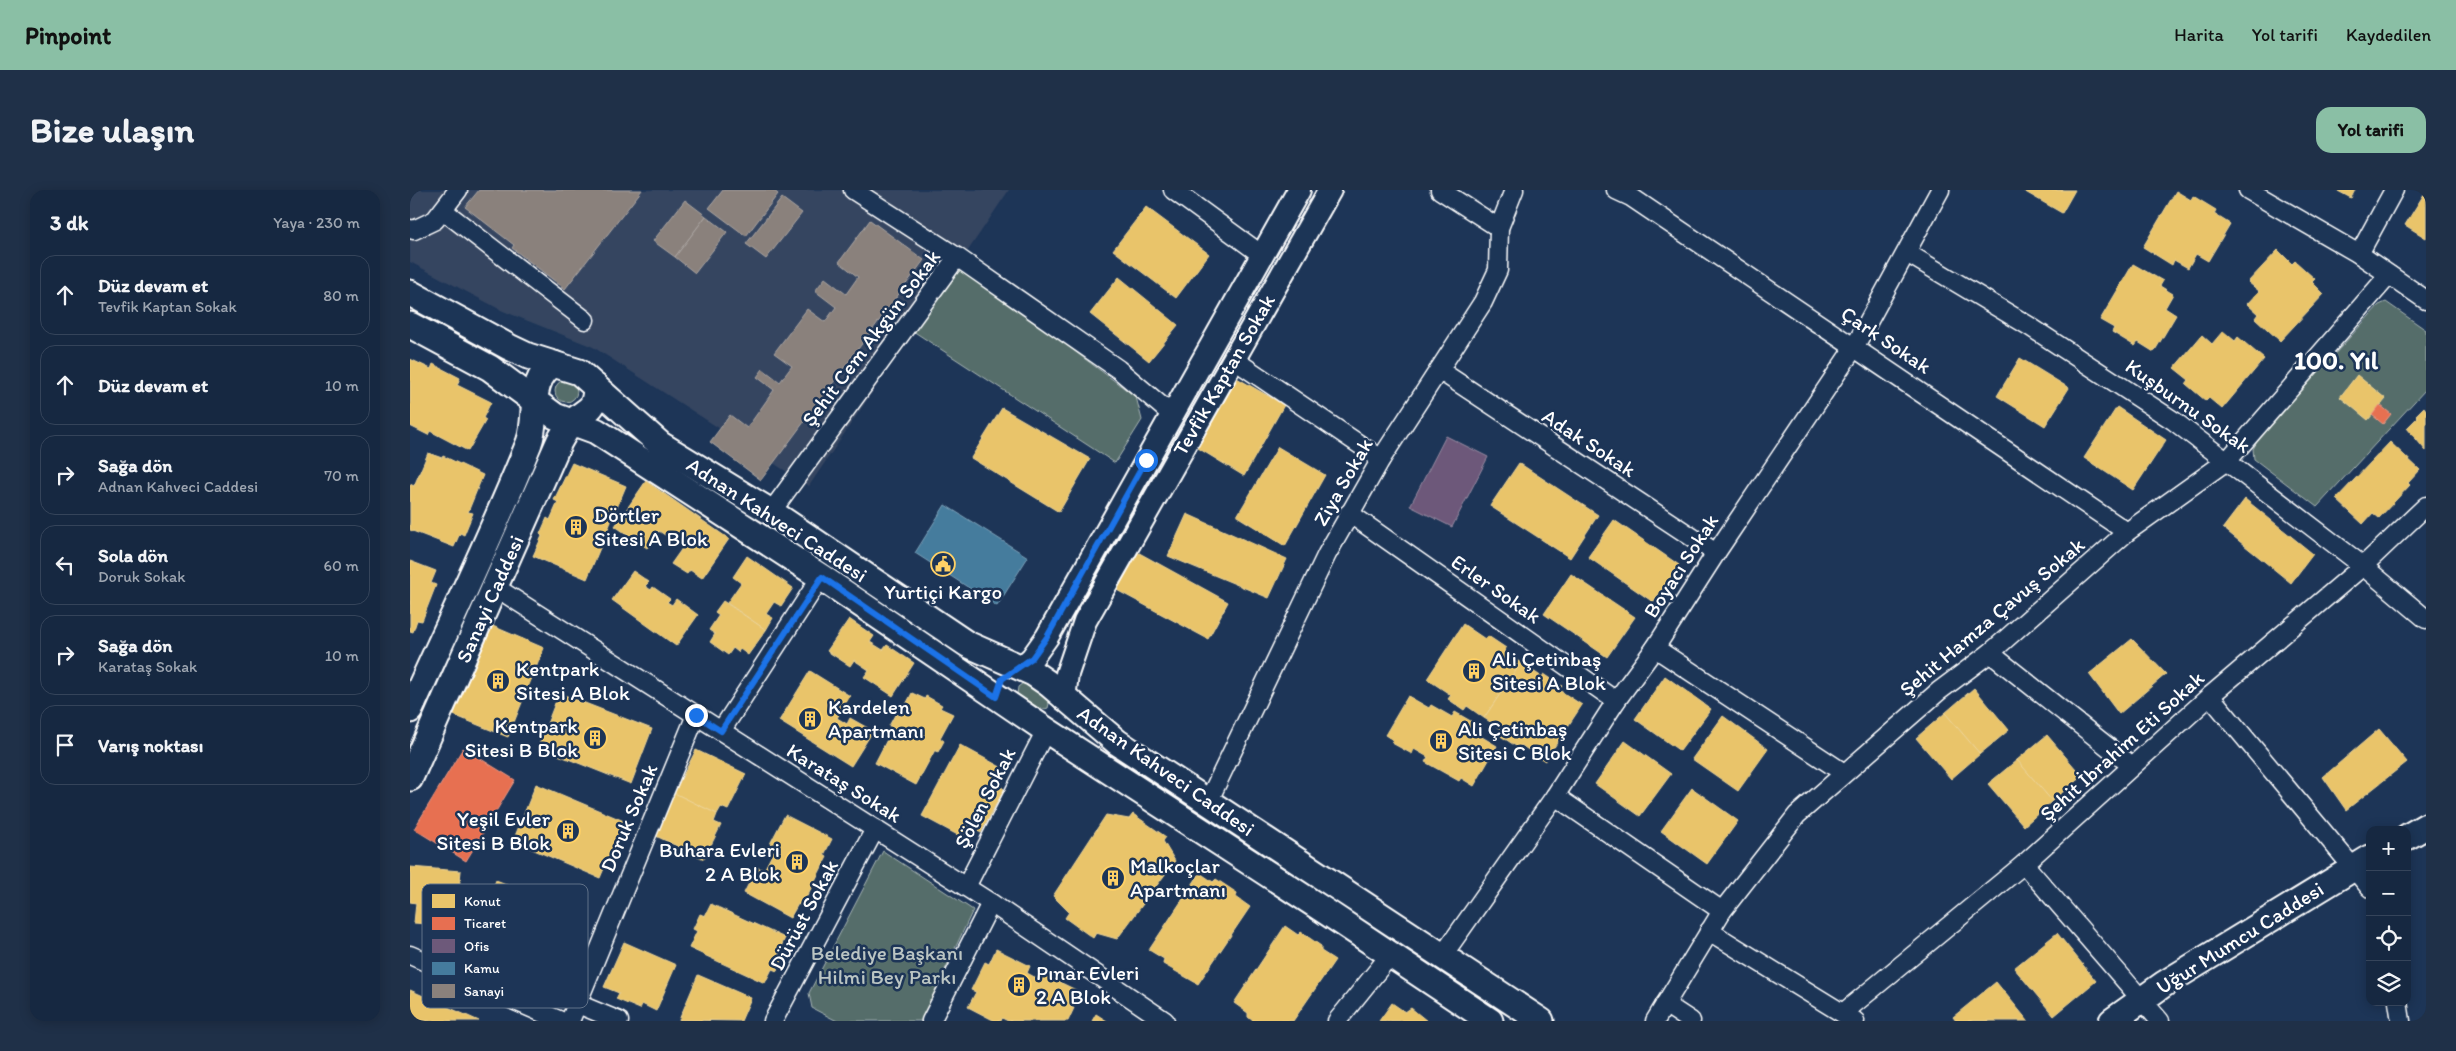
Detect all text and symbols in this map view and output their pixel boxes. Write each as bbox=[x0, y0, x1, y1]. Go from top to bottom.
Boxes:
text: Pinpoint bbox=[25, 21, 111, 50]
text: Harita bbox=[2174, 24, 2224, 46]
text: Yol tarifi bbox=[2252, 24, 2318, 46]
text: Kaydedilen bbox=[2346, 24, 2431, 46]
button: Yol tarifi bbox=[2316, 107, 2426, 153]
text: Bize ulaşın bbox=[30, 109, 194, 151]
text: 3 dk bbox=[50, 210, 88, 235]
text: Yaya · 230 m bbox=[273, 213, 360, 232]
street label: Şehit Cem Akgün Sokak bbox=[796, 244, 945, 431]
text: Düz devam et bbox=[98, 274, 208, 297]
icon: ahead bbox=[51, 281, 79, 309]
text: 80 m bbox=[323, 286, 359, 305]
street label: Tevfik Kaptan Sokak bbox=[1167, 290, 1280, 460]
text: Tevfik Kaptan Sokak bbox=[98, 297, 237, 316]
street label: Çark Sokak bbox=[1836, 300, 1936, 379]
district label: 100. Yıl bbox=[2294, 344, 2379, 376]
street label: Kuşburnu Sokak bbox=[2121, 353, 2256, 458]
icon: ahead bbox=[51, 371, 79, 399]
text: Düz devam et bbox=[98, 374, 208, 397]
text: 10 m bbox=[325, 376, 359, 395]
street label: Adak Sokak bbox=[1538, 403, 1641, 482]
street label: Ziya Sokak bbox=[1307, 433, 1378, 530]
route start bbox=[1135, 449, 1158, 472]
street label: Adnan Kahveci Caddesi bbox=[682, 452, 872, 587]
text: Sağa dön bbox=[98, 454, 172, 477]
icon: right bbox=[51, 461, 79, 489]
text: 70 m bbox=[324, 466, 359, 485]
text: Adnan Kahveci Caddesi bbox=[98, 477, 258, 496]
place label: Dörtler Sitesi A Blok bbox=[594, 502, 708, 551]
street label: Boyacı Sokak bbox=[1638, 509, 1724, 622]
building icon: Dörtler Sitesi A Blok bbox=[563, 514, 589, 540]
street label: Sanayi Caddesi bbox=[450, 531, 529, 666]
street label: Şehit Hamza Çavuş Sokak bbox=[1894, 532, 2089, 701]
text: Sola dön bbox=[98, 544, 168, 567]
street label: Erler Sokak bbox=[1447, 549, 1546, 629]
icon: left bbox=[51, 551, 79, 579]
public building icon: Yurtiçi Kargo bbox=[930, 551, 956, 577]
text: 60 m bbox=[324, 556, 359, 575]
text: Doruk Sokak bbox=[98, 567, 186, 586]
place label: Yurtiçi Kargo bbox=[884, 579, 1002, 604]
text: Sağa dön bbox=[98, 634, 172, 657]
icon: right bbox=[51, 641, 79, 669]
text: 10 m bbox=[325, 646, 359, 665]
place label: Ali Çetinbaş Sitesi A Blok bbox=[1492, 646, 1606, 695]
place label: Kentpark Sitesi A Blok bbox=[516, 656, 630, 705]
text: Karataş Sokak bbox=[98, 657, 197, 676]
building icon: Ali Çetinbaş Sitesi A Blok bbox=[1461, 658, 1487, 684]
street label: Şehit İbrahim Eti Sokak bbox=[2034, 665, 2209, 826]
building icon: Kentpark Sitesi A Blok bbox=[485, 668, 511, 694]
place label: Kardelen Apartmanı bbox=[828, 694, 924, 743]
street label: Adnan Kahveci Caddesi bbox=[1073, 700, 1260, 841]
route end bbox=[685, 704, 708, 727]
building icon: Kardelen Apartmanı bbox=[797, 706, 823, 732]
place label: Kentpark Sitesi B Blok bbox=[464, 713, 578, 762]
place label: Ali Çetinbaş Sitesi C Blok bbox=[1458, 716, 1572, 765]
building icon: Kentpark Sitesi B Blok bbox=[582, 725, 608, 751]
building icon: Ali Çetinbaş Sitesi C Blok bbox=[1428, 728, 1454, 754]
icon: arrive bbox=[51, 731, 79, 759]
text: Varış noktası bbox=[98, 734, 203, 757]
street label: Karataş Sokak bbox=[782, 737, 906, 828]
street label: Şölen Sokak bbox=[949, 743, 1021, 852]
street label: Doruk Sokak bbox=[595, 760, 663, 876]
place label: Yeşil Evler Sitesi B Blok bbox=[436, 806, 551, 855]
building icon: Yeşil Evler Sitesi B Blok bbox=[555, 818, 581, 844]
map controls bbox=[2366, 826, 2411, 1006]
button: + bbox=[2366, 826, 2411, 871]
place label: Buhara Evleri 2 A Blok bbox=[659, 837, 780, 886]
building icon: Buhara Evleri 2 A Blok bbox=[784, 849, 810, 875]
place label: Malkoçlar Apartmanı bbox=[1130, 853, 1226, 902]
street label: Dürüst Sokak bbox=[764, 855, 843, 974]
building icon: Malkoçlar Apartmanı bbox=[1100, 865, 1126, 891]
button: − bbox=[2366, 871, 2411, 916]
street label: Uğur Mumcu Caddesi bbox=[2152, 876, 2328, 999]
legend bbox=[422, 884, 588, 1008]
text: Konut bbox=[464, 893, 501, 910]
text: Ticaret bbox=[464, 915, 506, 932]
button: locate bbox=[2366, 916, 2411, 961]
text: Ofis bbox=[464, 938, 489, 955]
park label: Belediye Başkanı Hilmi Bey Parkı bbox=[811, 940, 963, 989]
text: Kamu bbox=[464, 960, 500, 977]
place label: Pınar Evleri 2 A Blok bbox=[1036, 960, 1139, 1009]
button: layers bbox=[2366, 961, 2411, 1006]
building icon: Pınar Evleri 2 A Blok bbox=[1006, 972, 1032, 998]
text: Sanayi bbox=[464, 983, 504, 1000]

